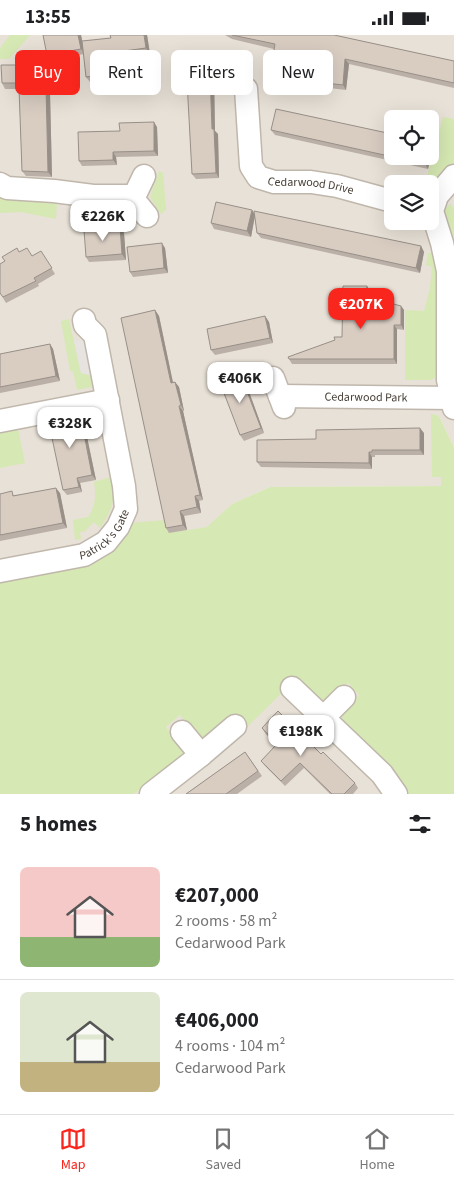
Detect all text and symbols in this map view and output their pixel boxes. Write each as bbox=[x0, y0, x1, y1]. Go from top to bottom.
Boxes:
text: 13:55 bbox=[25, 4, 71, 31]
chip: Buy bbox=[15, 50, 80, 95]
chip: Rent bbox=[90, 50, 161, 95]
chip: Filters bbox=[171, 50, 253, 95]
chip: New bbox=[263, 50, 333, 95]
map controls bbox=[384, 110, 439, 230]
button: locate bbox=[384, 110, 439, 165]
street label: Cedarwood Drive bbox=[265, 172, 356, 199]
button: layers bbox=[384, 175, 439, 230]
pin: €226K bbox=[68, 199, 138, 242]
text: €226K bbox=[81, 205, 125, 227]
pin: €207K bbox=[326, 287, 396, 330]
text: €207K bbox=[339, 293, 383, 315]
pin: €406K bbox=[205, 361, 275, 404]
text: €406K bbox=[218, 367, 262, 389]
street label: Cedarwood Park bbox=[324, 389, 408, 406]
pin: €328K bbox=[35, 407, 105, 449]
text: €328K bbox=[48, 412, 92, 434]
street label: Patrick's Gate bbox=[78, 507, 134, 565]
pin: €198K bbox=[266, 715, 336, 757]
text: €198K bbox=[279, 720, 323, 742]
text: 5 homes bbox=[20, 809, 97, 839]
icon: filters bbox=[406, 810, 434, 838]
text: €207,000 bbox=[175, 880, 259, 910]
icon: home bbox=[60, 887, 120, 947]
text: 2 rooms · 58 m² bbox=[175, 910, 277, 932]
text: Cedarwood Park bbox=[175, 932, 286, 954]
text: €406,000 bbox=[175, 1005, 259, 1035]
icon: home bbox=[60, 1012, 120, 1072]
text: 4 rooms · 104 m² bbox=[175, 1035, 285, 1057]
text: Cedarwood Park bbox=[175, 1057, 286, 1079]
tab: Map bbox=[59, 1125, 87, 1175]
tab: Saved bbox=[205, 1125, 241, 1175]
tab: Home bbox=[360, 1125, 395, 1175]

